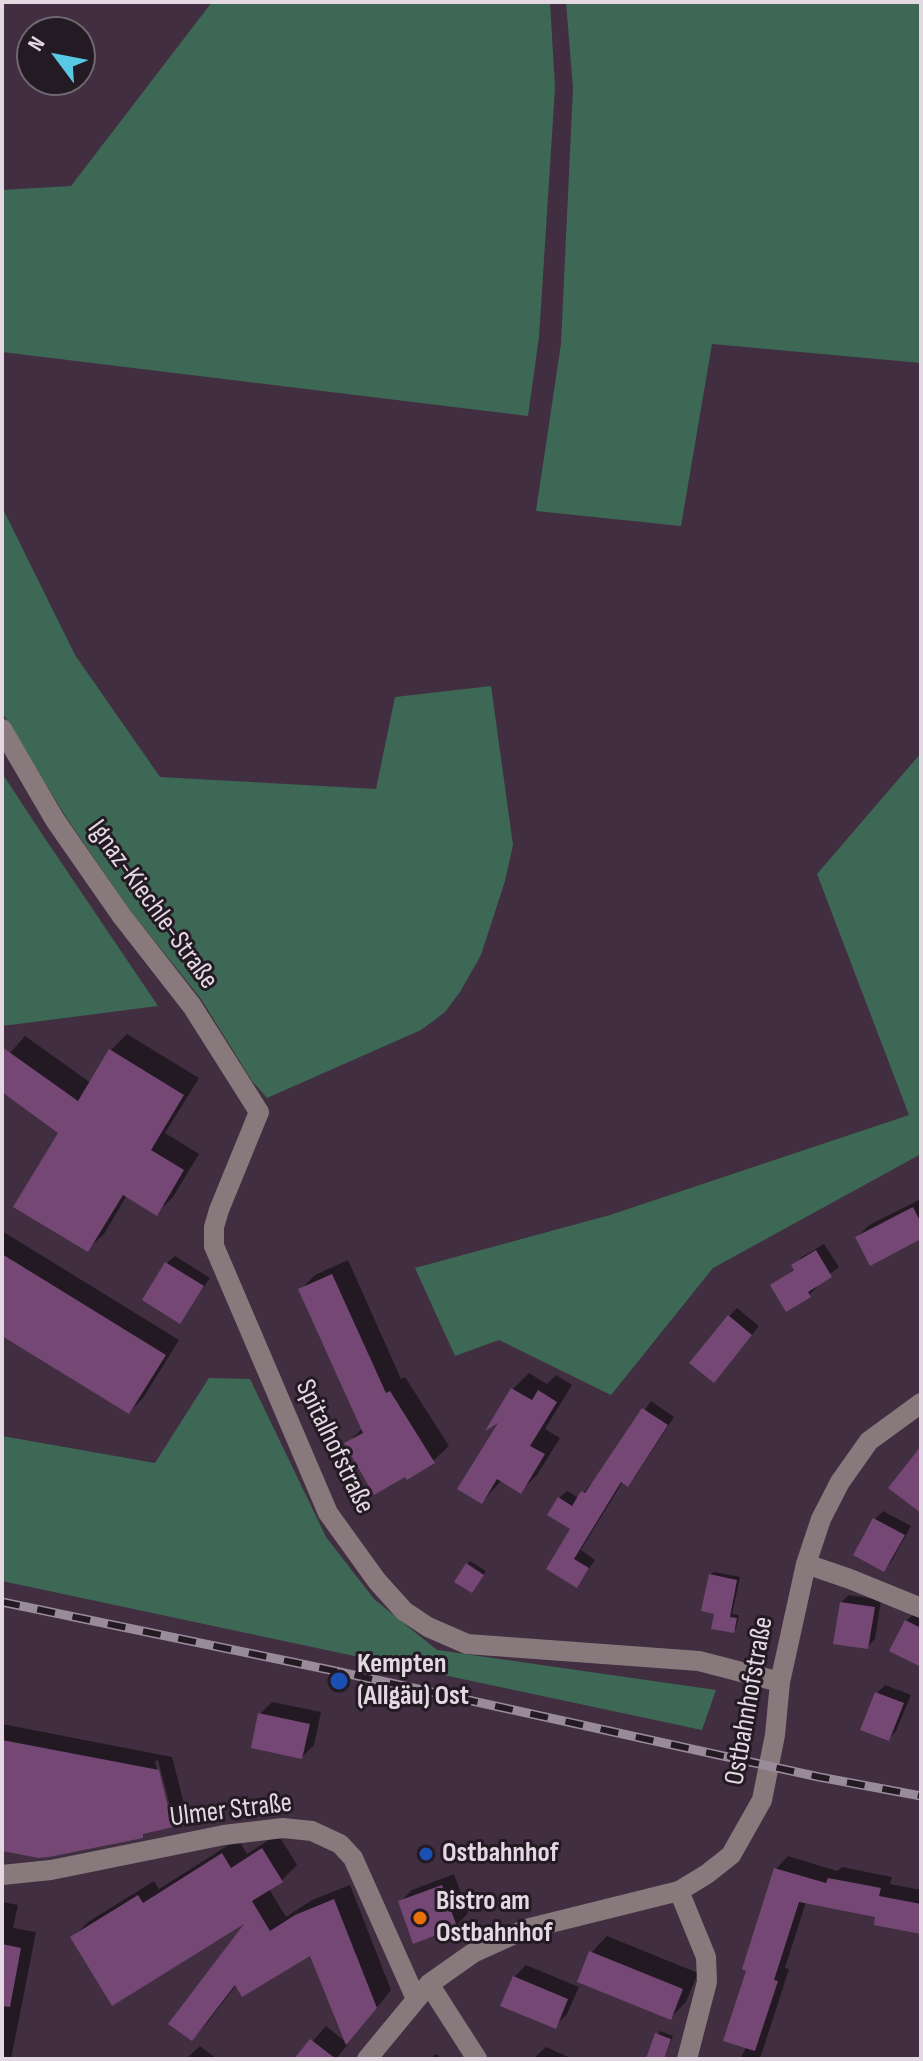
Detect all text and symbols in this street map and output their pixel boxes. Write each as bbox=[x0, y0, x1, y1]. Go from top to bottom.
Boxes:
north arrow bbox=[16, 16, 96, 96]
text: N bbox=[22, 32, 51, 56]
street label: Ignaz-Kiechle-Straße bbox=[79, 814, 225, 996]
street label: Spitalhofstraße bbox=[287, 1375, 381, 1519]
street label: Ostbahnhofstraße bbox=[719, 1614, 781, 1788]
place label: Kempten (Allgäu) Ost bbox=[357, 1648, 469, 1714]
marker: Kempten (Allgäu) Ost bbox=[328, 1670, 350, 1692]
street label: Ulmer Straße bbox=[168, 1787, 294, 1835]
place label: Ostbahnhof bbox=[442, 1837, 558, 1871]
marker: Ostbahnhof bbox=[417, 1845, 435, 1863]
place label: Bistro am Ostbahnhof bbox=[436, 1885, 552, 1951]
marker: Bistro am Ostbahnhof bbox=[411, 1909, 429, 1927]

